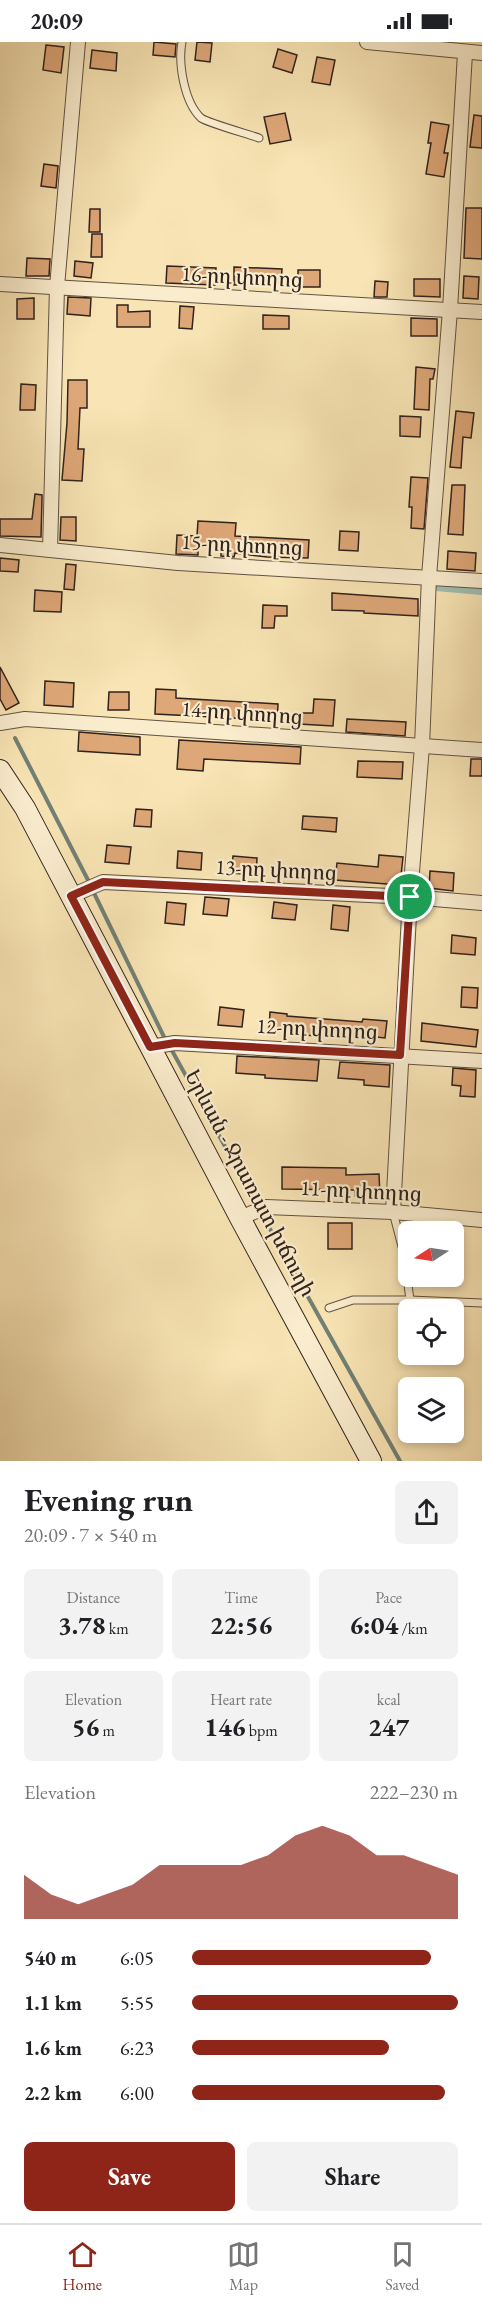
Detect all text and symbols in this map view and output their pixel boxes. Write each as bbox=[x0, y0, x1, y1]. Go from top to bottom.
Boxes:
text: 20:09 bbox=[30, 7, 83, 36]
street label: 16-րդ փողոց bbox=[181, 260, 303, 293]
street label: 15-րդ փողոց bbox=[181, 528, 303, 561]
street label: 14-րդ փողոց bbox=[181, 695, 304, 730]
street label: 13-րդ փողոց bbox=[215, 853, 337, 886]
pin bbox=[384, 871, 435, 922]
icon: arrive bbox=[393, 880, 426, 913]
street label: 12-րդ փողոց bbox=[256, 1012, 378, 1045]
street label: Երևան - Ջրառատ խճուղի bbox=[179, 1065, 322, 1301]
street label: 11-րդ փողոց bbox=[300, 1174, 422, 1207]
north arrow bbox=[398, 1221, 464, 1287]
map controls bbox=[398, 1221, 464, 1443]
button: locate bbox=[398, 1299, 464, 1365]
button: layers bbox=[398, 1377, 464, 1443]
text: Evening run bbox=[24, 1478, 193, 1521]
button: share bbox=[395, 1481, 458, 1544]
text: 20:09 · 7 × 540 m bbox=[24, 1522, 157, 1548]
text: Distance bbox=[67, 1587, 120, 1608]
text: Time bbox=[224, 1587, 258, 1608]
text: Pace bbox=[375, 1587, 402, 1608]
text: 3.78 bbox=[58, 1608, 106, 1642]
text: 22:56 bbox=[210, 1608, 272, 1642]
text: 6:04 bbox=[350, 1608, 398, 1642]
text: km bbox=[106, 1618, 129, 1639]
text: /km bbox=[398, 1618, 428, 1639]
text: Elevation bbox=[65, 1689, 122, 1710]
text: Heart rate bbox=[210, 1689, 272, 1710]
text: kcal bbox=[377, 1689, 401, 1710]
text: 56 bbox=[72, 1710, 99, 1744]
text: 146 bbox=[204, 1710, 246, 1744]
text: 247 bbox=[368, 1710, 409, 1744]
text: m bbox=[99, 1720, 115, 1741]
text: bpm bbox=[246, 1720, 278, 1741]
text: Elevation bbox=[24, 1779, 96, 1805]
text: 222–230 m bbox=[370, 1779, 458, 1805]
text: 540 m bbox=[24, 1945, 77, 1971]
text: 6:05 bbox=[120, 1945, 154, 1971]
text: 1.1 km bbox=[24, 1990, 82, 2016]
text: 5:55 bbox=[120, 1990, 154, 2016]
text: 1.6 km bbox=[24, 2035, 82, 2061]
text: 6:23 bbox=[120, 2035, 154, 2061]
text: 2.2 km bbox=[24, 2080, 82, 2106]
text: 6:00 bbox=[120, 2080, 154, 2106]
button: Save bbox=[24, 2142, 235, 2211]
button: Share bbox=[247, 2142, 458, 2211]
tab: Home bbox=[63, 2238, 102, 2295]
tab: Map bbox=[227, 2238, 260, 2295]
tab: Saved bbox=[385, 2238, 419, 2295]

